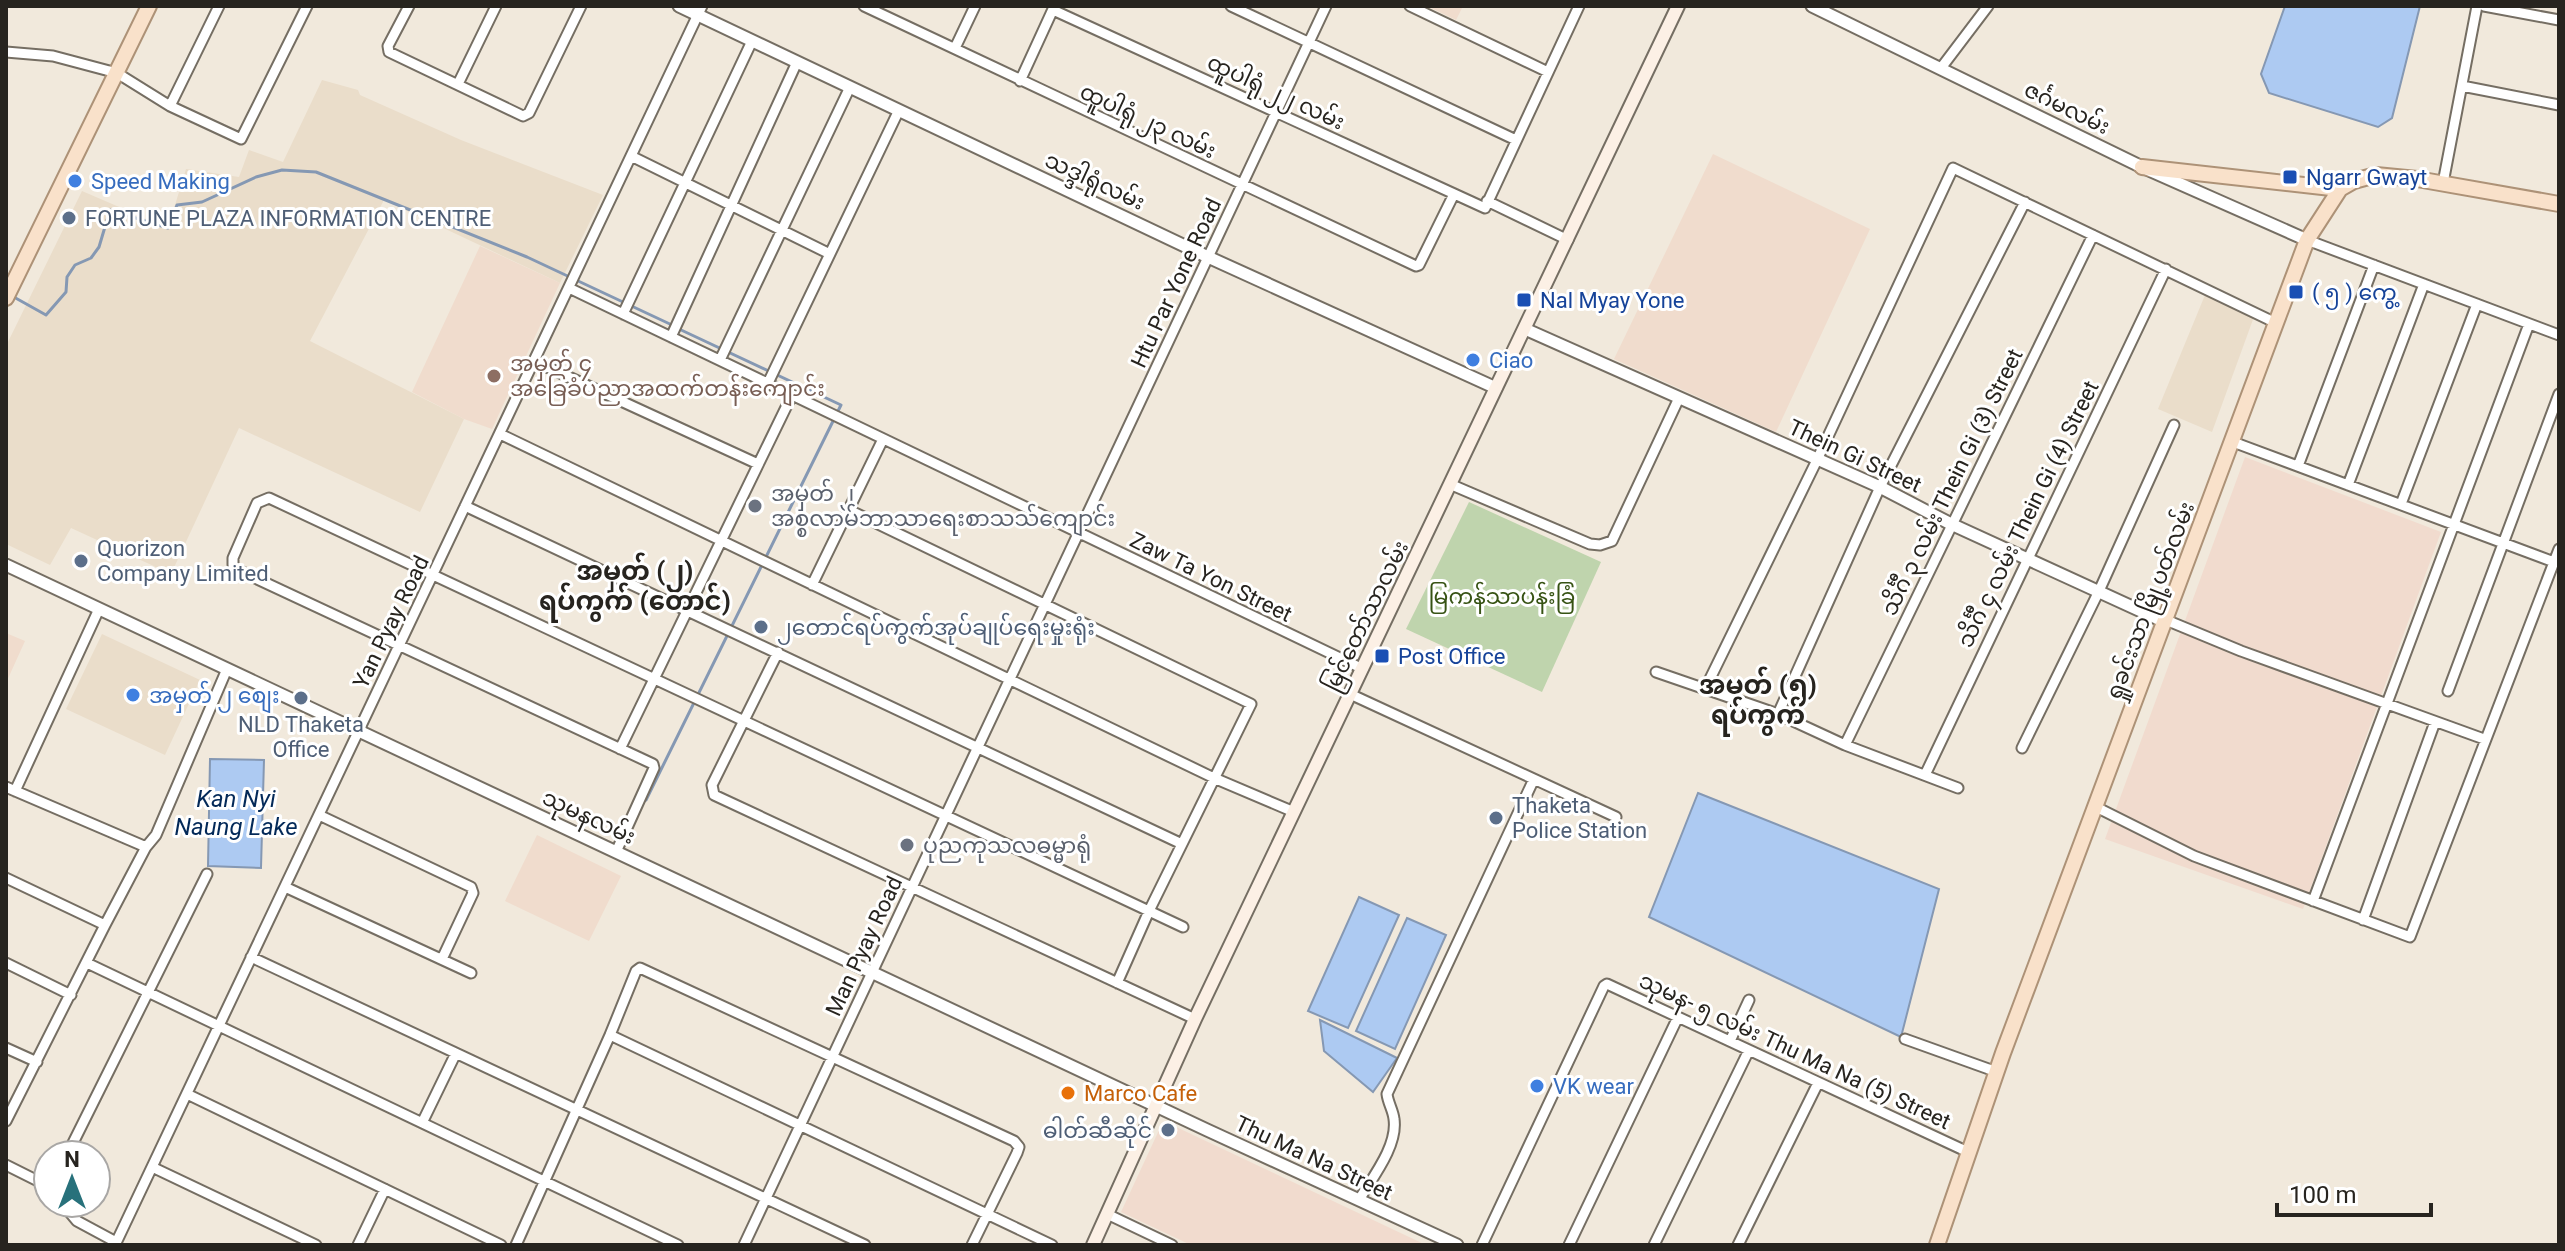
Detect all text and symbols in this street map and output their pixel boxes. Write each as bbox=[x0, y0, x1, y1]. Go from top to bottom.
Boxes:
street label: ထူပါရုံ ၂၂ လမ်း bbox=[1201, 47, 1350, 139]
street label: ဇင်္ဂမလမ်း bbox=[2020, 74, 2115, 139]
street label: ထူပါရုံ ၂၃ လမ်း bbox=[1074, 76, 1221, 168]
street label: သဒ္ဒါရုံလမ်း bbox=[1039, 144, 1150, 220]
place label: Ngarr Gwayt bbox=[2306, 165, 2427, 190]
marker: Ngarr Gwayt bbox=[2281, 168, 2299, 186]
place label: Speed Making bbox=[91, 169, 230, 194]
marker: Speed Making bbox=[66, 172, 84, 190]
street label: Htu Par Yone Road bbox=[1126, 194, 1226, 372]
place label: FORTUNE PLAZA INFORMATION CENTRE bbox=[85, 206, 491, 231]
marker: FORTUNE PLAZA INFORMATION CENTRE bbox=[60, 209, 78, 227]
place label: ( ၅ ) ကွေ့ bbox=[2312, 280, 2400, 310]
marker: ( ၅ ) ကွေ့ bbox=[2287, 283, 2305, 301]
place label: Nal Myay Yone bbox=[1540, 288, 1684, 313]
marker: Nal Myay Yone bbox=[1515, 291, 1533, 309]
street label: သိင်္ဂီ ၃ လမ်း Thein Gi (3) Street bbox=[1874, 343, 2032, 622]
place label: အမှတ် ၄ အခြေခံပညာအထက်တန်းကျောင်း bbox=[510, 348, 825, 407]
place label: Ciao bbox=[1489, 348, 1533, 373]
marker: Ciao bbox=[1464, 351, 1482, 369]
marker: အမှတ် ၄ အခြေခံပညာအထက်တန်းကျောင်း bbox=[485, 367, 503, 385]
street label: သိင်္ဂီ ၄ လမ်း Thein Gi (4) Street bbox=[1950, 375, 2108, 654]
street label: Thein Gi Street bbox=[1785, 414, 1925, 498]
place label: အမှတ် ၂ အစ္စလာမ်ဘာသာရေးစာသသ်ကျောင်း bbox=[771, 478, 1115, 537]
marker: အမှတ် ၂ အစ္စလာမ်ဘာသာရေးစာသသ်ကျောင်း bbox=[746, 497, 764, 515]
street label: ရှုခင်းသာ မြို့ပတ်လမ်း bbox=[2098, 497, 2204, 706]
street label: Zaw Ta Yon Street bbox=[1126, 527, 1296, 627]
street label: မြင်တော်သာလမ်း bbox=[1316, 535, 1418, 698]
place label: Quorizon Company Limited bbox=[97, 536, 269, 586]
marker: Quorizon Company Limited bbox=[72, 552, 90, 570]
street label: Yan Pyay Road bbox=[348, 552, 434, 692]
district label: အမှတ် (၂) ရပ်ကွက် (တောင်) bbox=[539, 552, 731, 623]
park label: မြကန်သာပန်းခြံ bbox=[1429, 581, 1575, 614]
place label: ၂တောင်ရပ်ကွက်အုပ်ချုပ်ရေးမှုးရုံး bbox=[777, 612, 1095, 646]
marker: ၂တောင်ရပ်ကွက်အုပ်ချုပ်ရေးမှုးရုံး bbox=[752, 618, 770, 636]
place label: Post Office bbox=[1398, 644, 1505, 669]
marker: Post Office bbox=[1373, 647, 1391, 665]
district label: အမှတ် (၅) ရပ်ကွက် bbox=[1699, 666, 1817, 737]
place label: အမှတ် ၂ စျေး bbox=[149, 680, 280, 714]
marker: အမှတ် ၂ စျေး bbox=[124, 686, 142, 704]
marker: NLD Thaketa Office bbox=[292, 689, 310, 707]
place label: NLD Thaketa Office bbox=[238, 712, 364, 762]
street label: သုမနလမ်း bbox=[537, 782, 641, 854]
water label: Kan Nyi Naung Lake bbox=[174, 785, 298, 841]
place label: Thaketa Police Station bbox=[1512, 793, 1647, 843]
marker: Thaketa Police Station bbox=[1487, 809, 1505, 827]
place label: ပုညကုသလဓမ္မာရုံ bbox=[923, 833, 1091, 863]
marker: ပုညကုသလဓမ္မာရုံ bbox=[898, 836, 916, 854]
street label: Man Pyay Road bbox=[821, 872, 907, 1020]
street label: သုမန- ၅ လမ်း Thu Ma Na (5) Street bbox=[1633, 965, 1956, 1139]
place label: VK wear bbox=[1553, 1074, 1634, 1099]
marker: VK wear bbox=[1528, 1077, 1546, 1095]
place label: Marco Cafe bbox=[1084, 1081, 1197, 1106]
marker: Marco Cafe bbox=[1059, 1084, 1077, 1102]
street label: Thu Ma Na Street bbox=[1231, 1111, 1397, 1205]
place label: ဓါတ်ဆီဆိုင် bbox=[1043, 1115, 1152, 1148]
marker: ဓါတ်ဆီဆိုင် bbox=[1159, 1121, 1177, 1139]
north arrow bbox=[32, 1139, 112, 1219]
text: N bbox=[64, 1147, 80, 1172]
scale bar bbox=[2277, 1167, 2431, 1217]
text: 100 m bbox=[2289, 1181, 2356, 1209]

